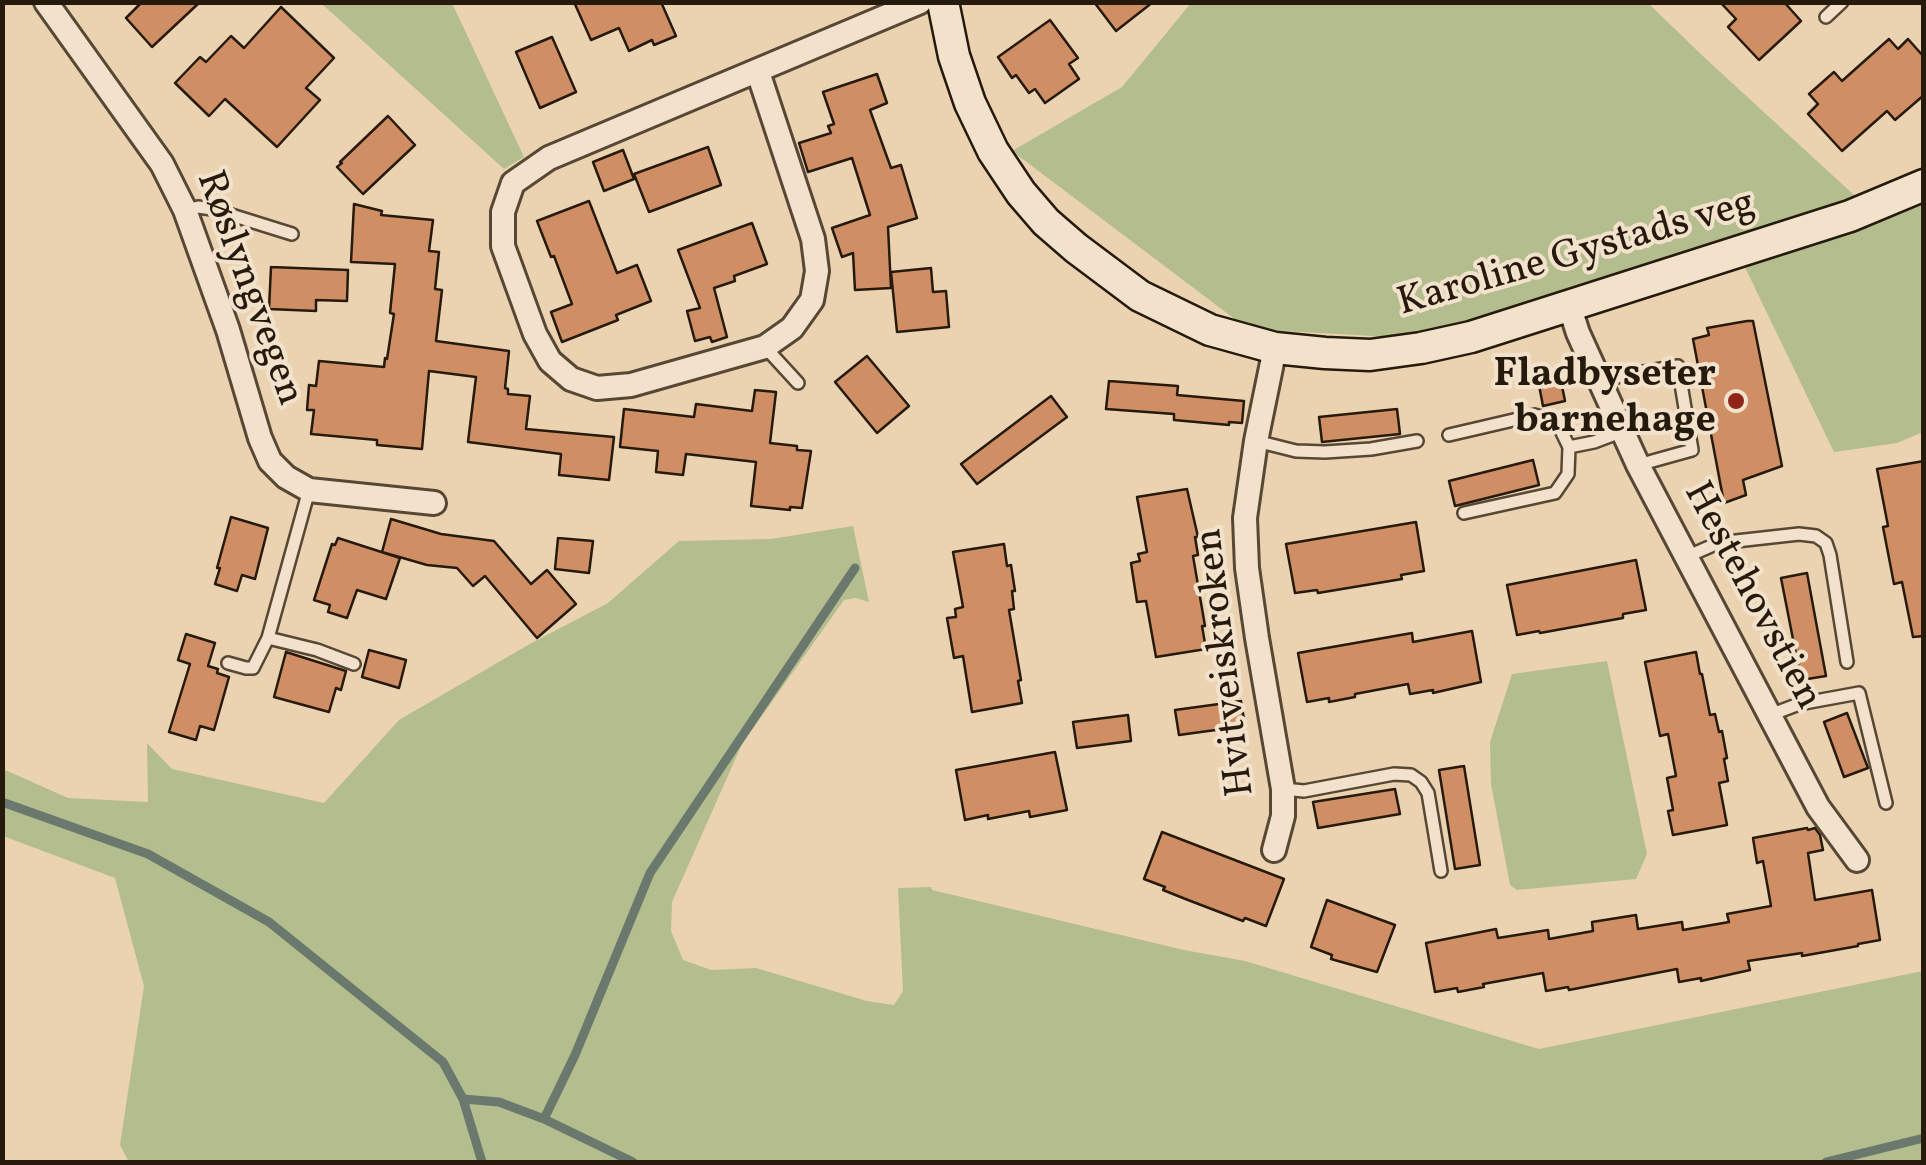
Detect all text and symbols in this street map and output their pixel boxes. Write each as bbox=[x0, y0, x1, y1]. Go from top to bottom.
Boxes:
street label: Røslyngvegen bbox=[182, 165, 312, 413]
street label: Karoline Gystads veg bbox=[1393, 182, 1761, 330]
place label: Fladbyseter barnehage bbox=[1494, 354, 1716, 448]
marker: Fladbyseter barnehage bbox=[1725, 390, 1747, 412]
street label: Hestehovstien bbox=[1670, 475, 1830, 719]
street label: Hvitveiskroken bbox=[1188, 525, 1268, 799]

